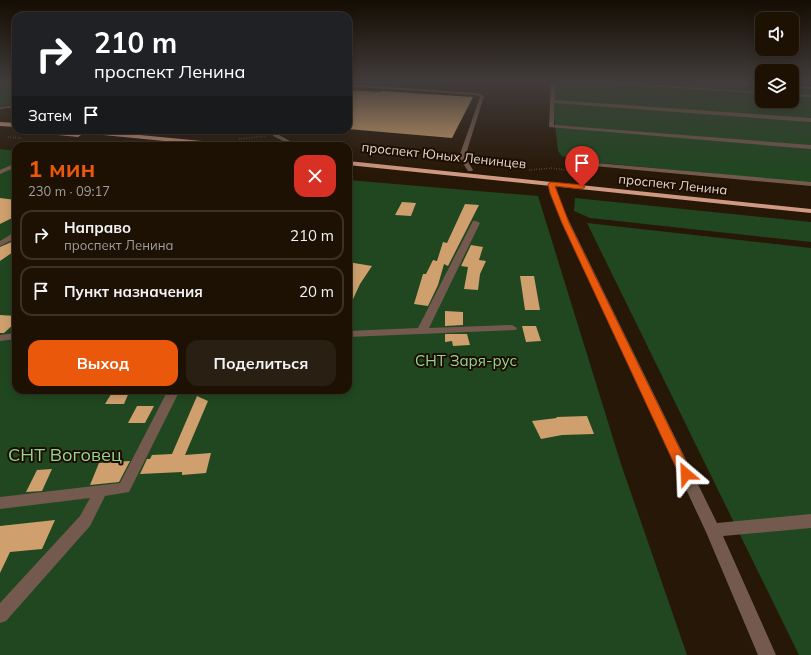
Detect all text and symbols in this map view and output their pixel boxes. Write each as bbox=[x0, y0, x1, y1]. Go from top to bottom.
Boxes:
map controls bbox=[755, 12, 799, 108]
button: sound bbox=[755, 12, 799, 56]
text: 210 m bbox=[94, 25, 177, 60]
icon: right bbox=[28, 28, 80, 80]
text: проспект Ленина bbox=[94, 60, 245, 83]
button: layers bbox=[755, 64, 799, 108]
icon: arrive bbox=[80, 104, 102, 126]
text: Затем bbox=[28, 106, 72, 125]
street label: проспект Юных Ленинцев bbox=[361, 138, 527, 172]
pin bbox=[565, 146, 599, 187]
icon: arrive bbox=[571, 152, 593, 174]
text: 1 мин bbox=[28, 153, 95, 183]
button: close bbox=[294, 155, 336, 197]
street label: проспект Ленина bbox=[618, 170, 728, 198]
text: 230 m · 09:17 bbox=[28, 183, 110, 199]
text: Направо bbox=[64, 218, 131, 237]
icon: right bbox=[30, 224, 52, 246]
text: 210 m bbox=[290, 226, 334, 245]
text: проспект Ленина bbox=[64, 237, 173, 253]
icon: arrive bbox=[30, 280, 52, 302]
text: Пункт назначения bbox=[64, 282, 203, 301]
text: 20 m bbox=[299, 282, 334, 301]
button: Выход bbox=[28, 340, 178, 386]
button: Поделиться bbox=[186, 340, 336, 386]
park label: СНТ Заря-рус bbox=[415, 351, 517, 370]
park label: СНТ Воговец bbox=[8, 443, 122, 466]
position arrow bbox=[665, 453, 707, 495]

